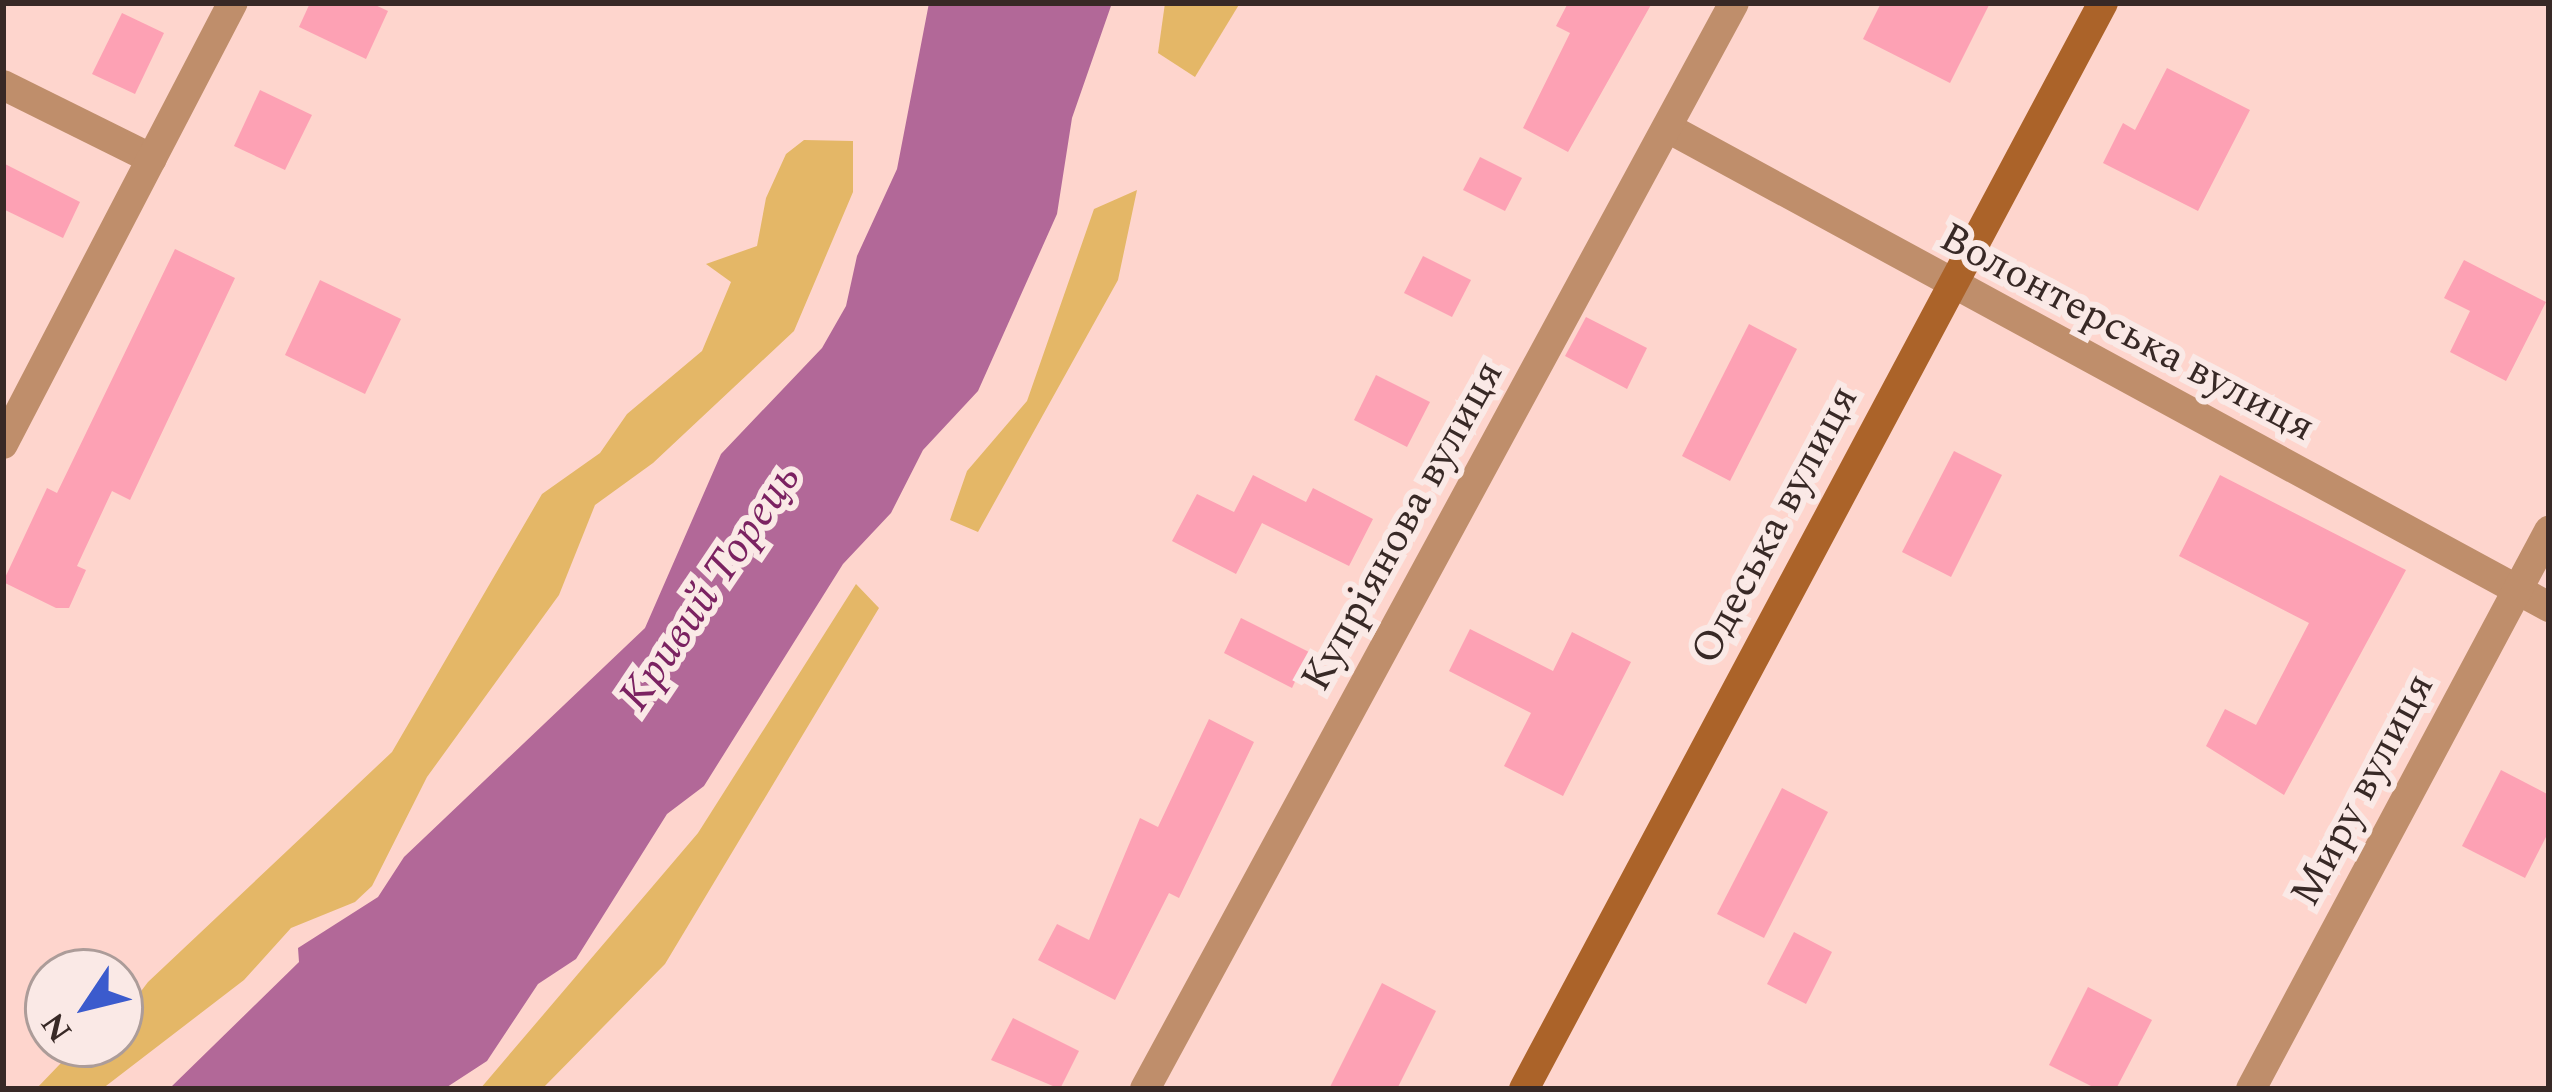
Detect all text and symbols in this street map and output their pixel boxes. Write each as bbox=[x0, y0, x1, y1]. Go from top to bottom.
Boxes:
street label: Волонтерська вулиця bbox=[1931, 213, 2323, 453]
street label: Купріянова вулиця bbox=[1291, 352, 1515, 700]
street label: Одеська вулиця bbox=[1680, 377, 1870, 673]
water label: Кривий Торець bbox=[607, 453, 813, 721]
street label: Миру вулиця bbox=[2281, 665, 2445, 915]
north arrow bbox=[24, 948, 144, 1068]
text: N bbox=[29, 1002, 85, 1052]

